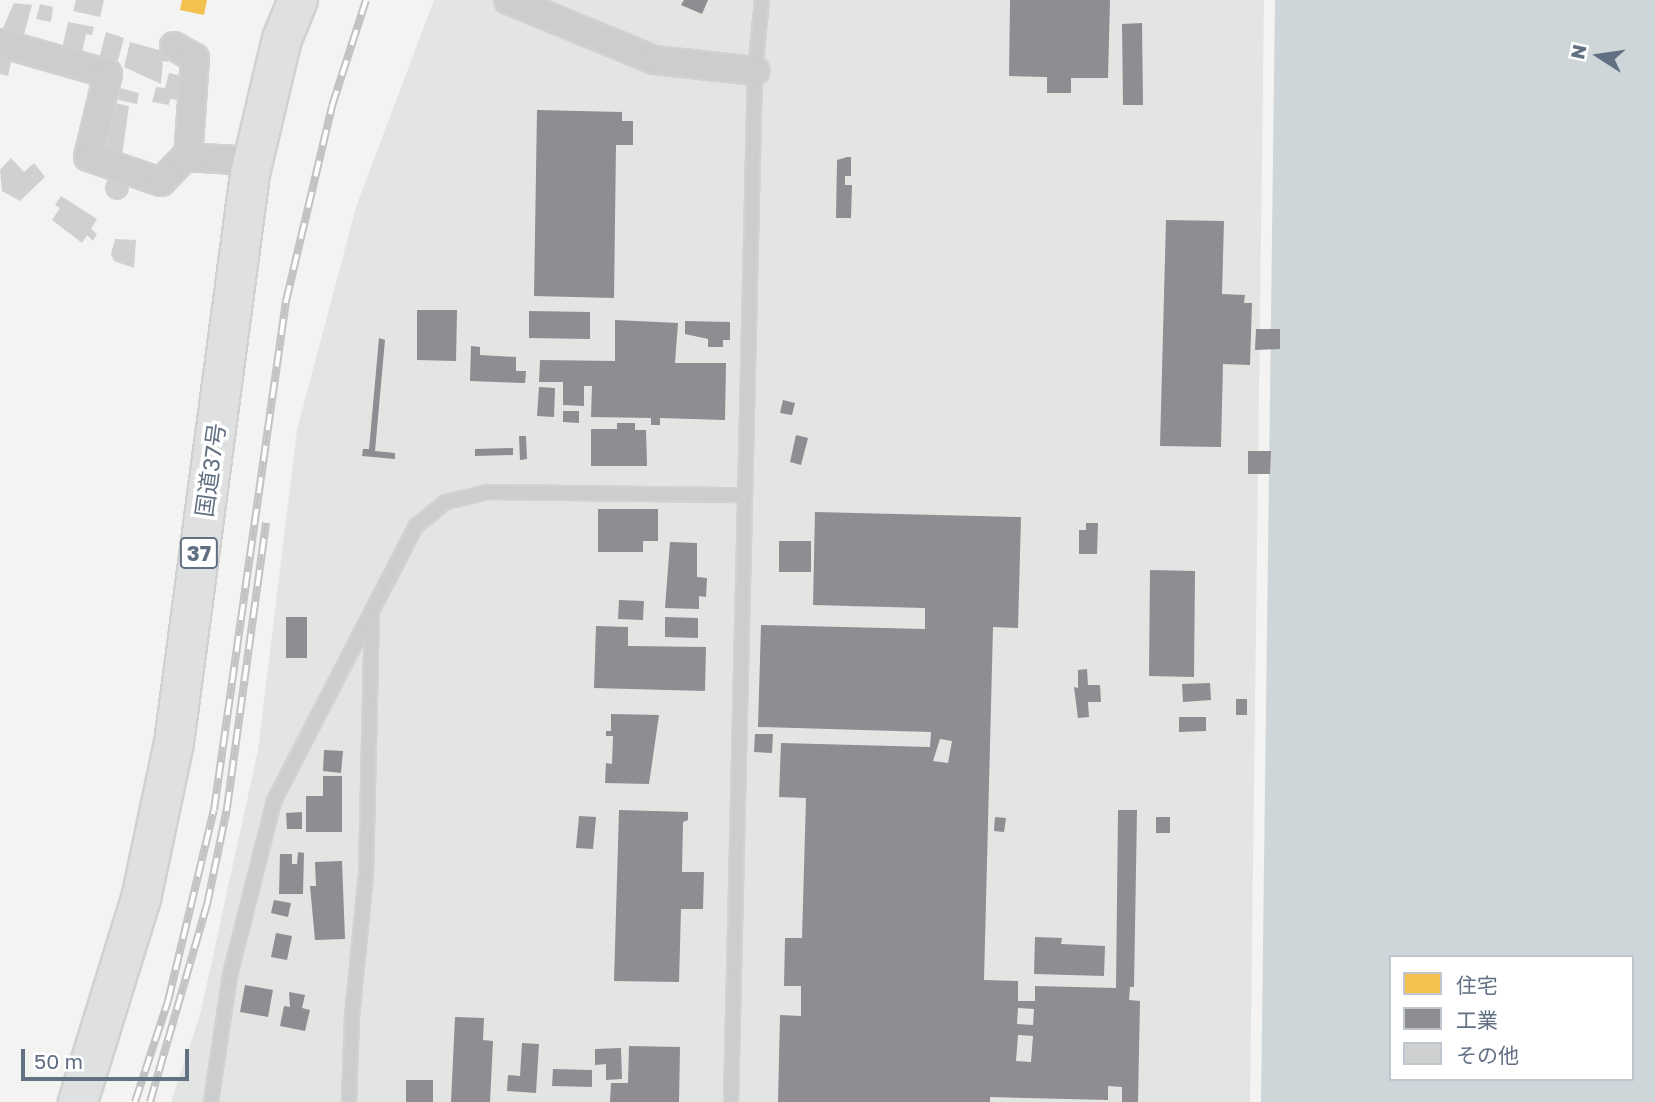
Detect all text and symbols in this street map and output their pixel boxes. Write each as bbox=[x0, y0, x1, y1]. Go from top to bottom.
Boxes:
north arrow bbox=[1564, 21, 1634, 91]
text: N bbox=[1565, 42, 1591, 61]
street label: 国道37号 bbox=[190, 421, 230, 519]
road number: 37 bbox=[180, 536, 218, 570]
legend bbox=[1389, 955, 1634, 1081]
text: 住宅 bbox=[1456, 972, 1498, 998]
text: 工業 bbox=[1456, 1007, 1498, 1033]
scale bar bbox=[24, 1036, 192, 1080]
text: その他 bbox=[1456, 1042, 1519, 1068]
text: 50 m bbox=[34, 1048, 83, 1074]

